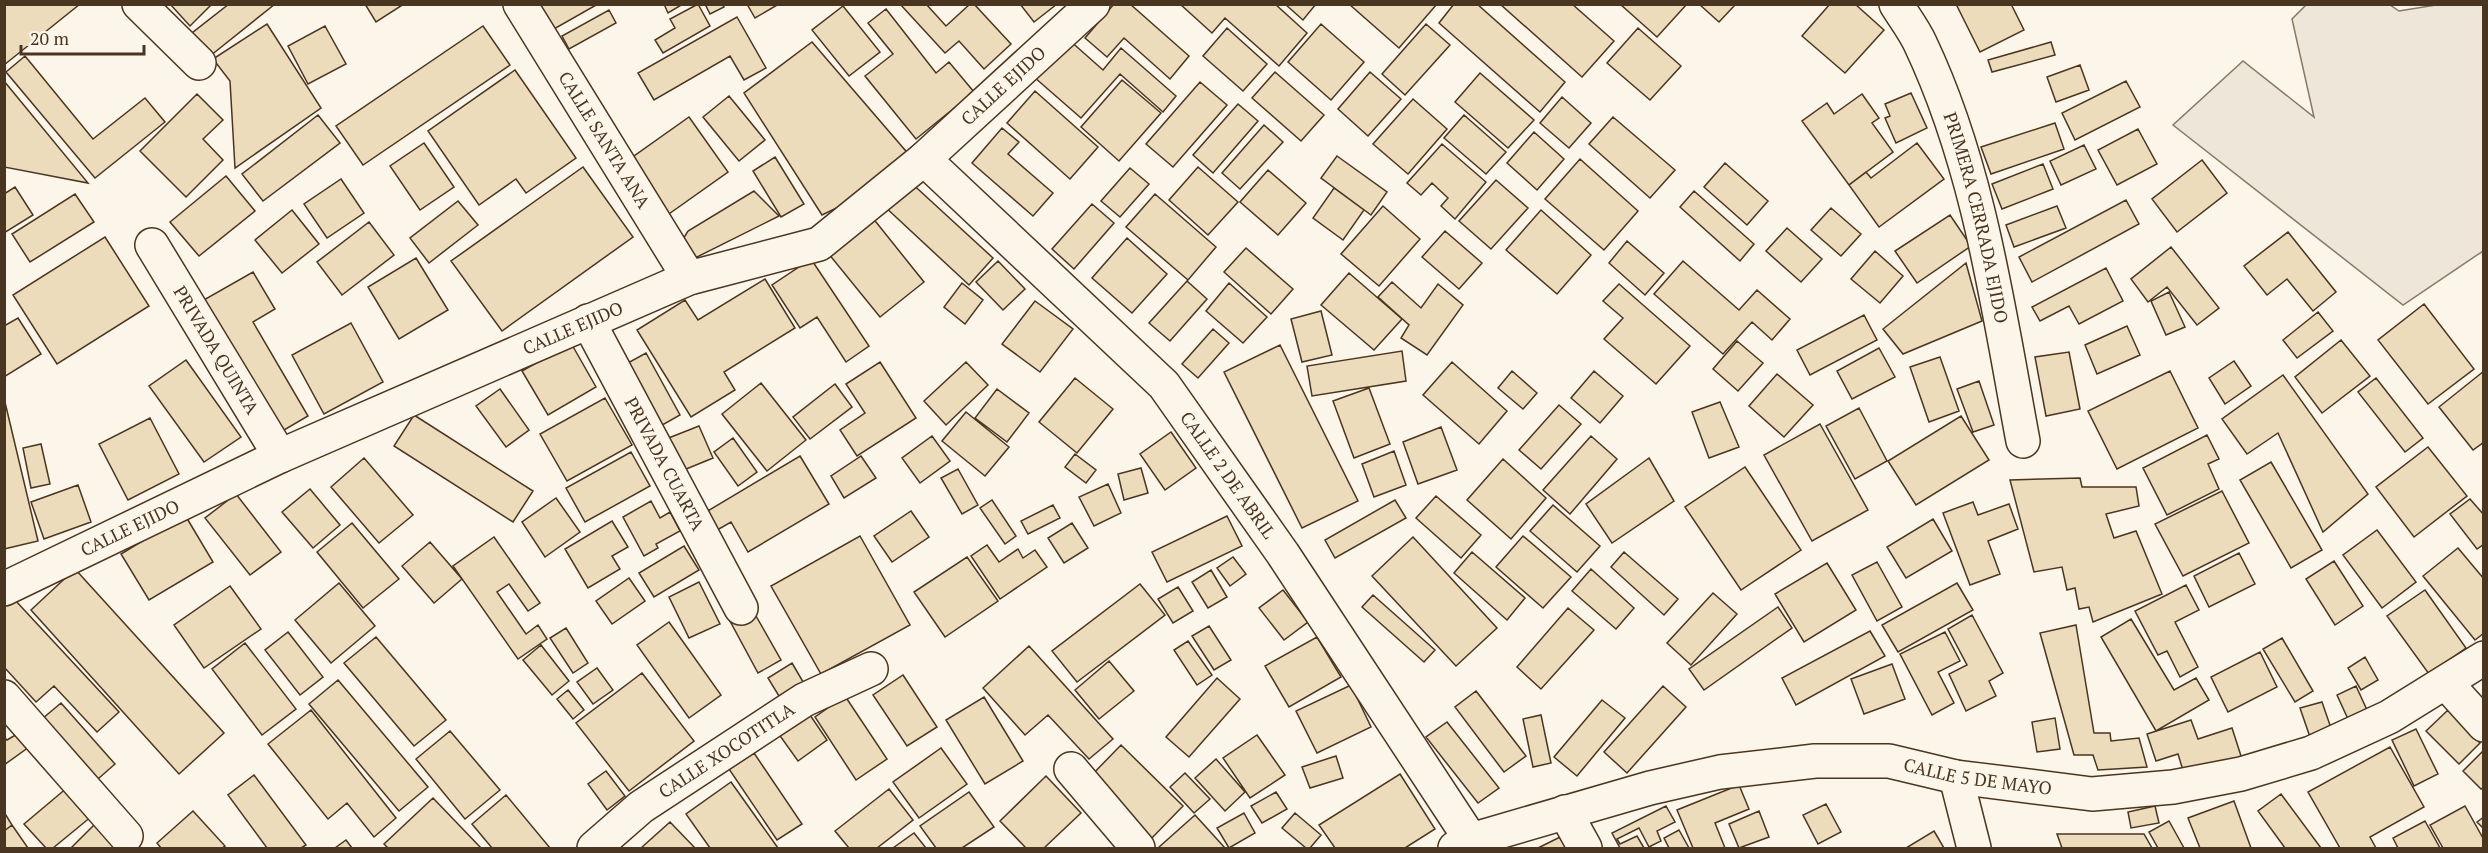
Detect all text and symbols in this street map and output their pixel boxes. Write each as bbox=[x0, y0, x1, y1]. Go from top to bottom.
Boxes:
scale bar bbox=[21, 18, 144, 56]
text: 20 m bbox=[30, 26, 70, 50]
street label: CALLE EJIDO bbox=[955, 40, 1051, 130]
street label: CALLE SANTA ANA bbox=[553, 67, 657, 213]
street label: PRIMERA CERRADA EJIDO bbox=[1938, 109, 2014, 325]
street label: PRIVADA QUINTA bbox=[168, 281, 265, 419]
street label: CALLE EJIDO bbox=[519, 295, 627, 360]
street label: PRIVADA CUARTA bbox=[620, 393, 711, 535]
street label: CALLE 2 DE ABRIL bbox=[1175, 406, 1282, 543]
street label: CALLE EJIDO bbox=[76, 493, 183, 561]
street label: CALLE XOCOTITLA bbox=[654, 696, 799, 803]
street label: CALLE 5 DE MAYO bbox=[1901, 752, 2053, 800]

